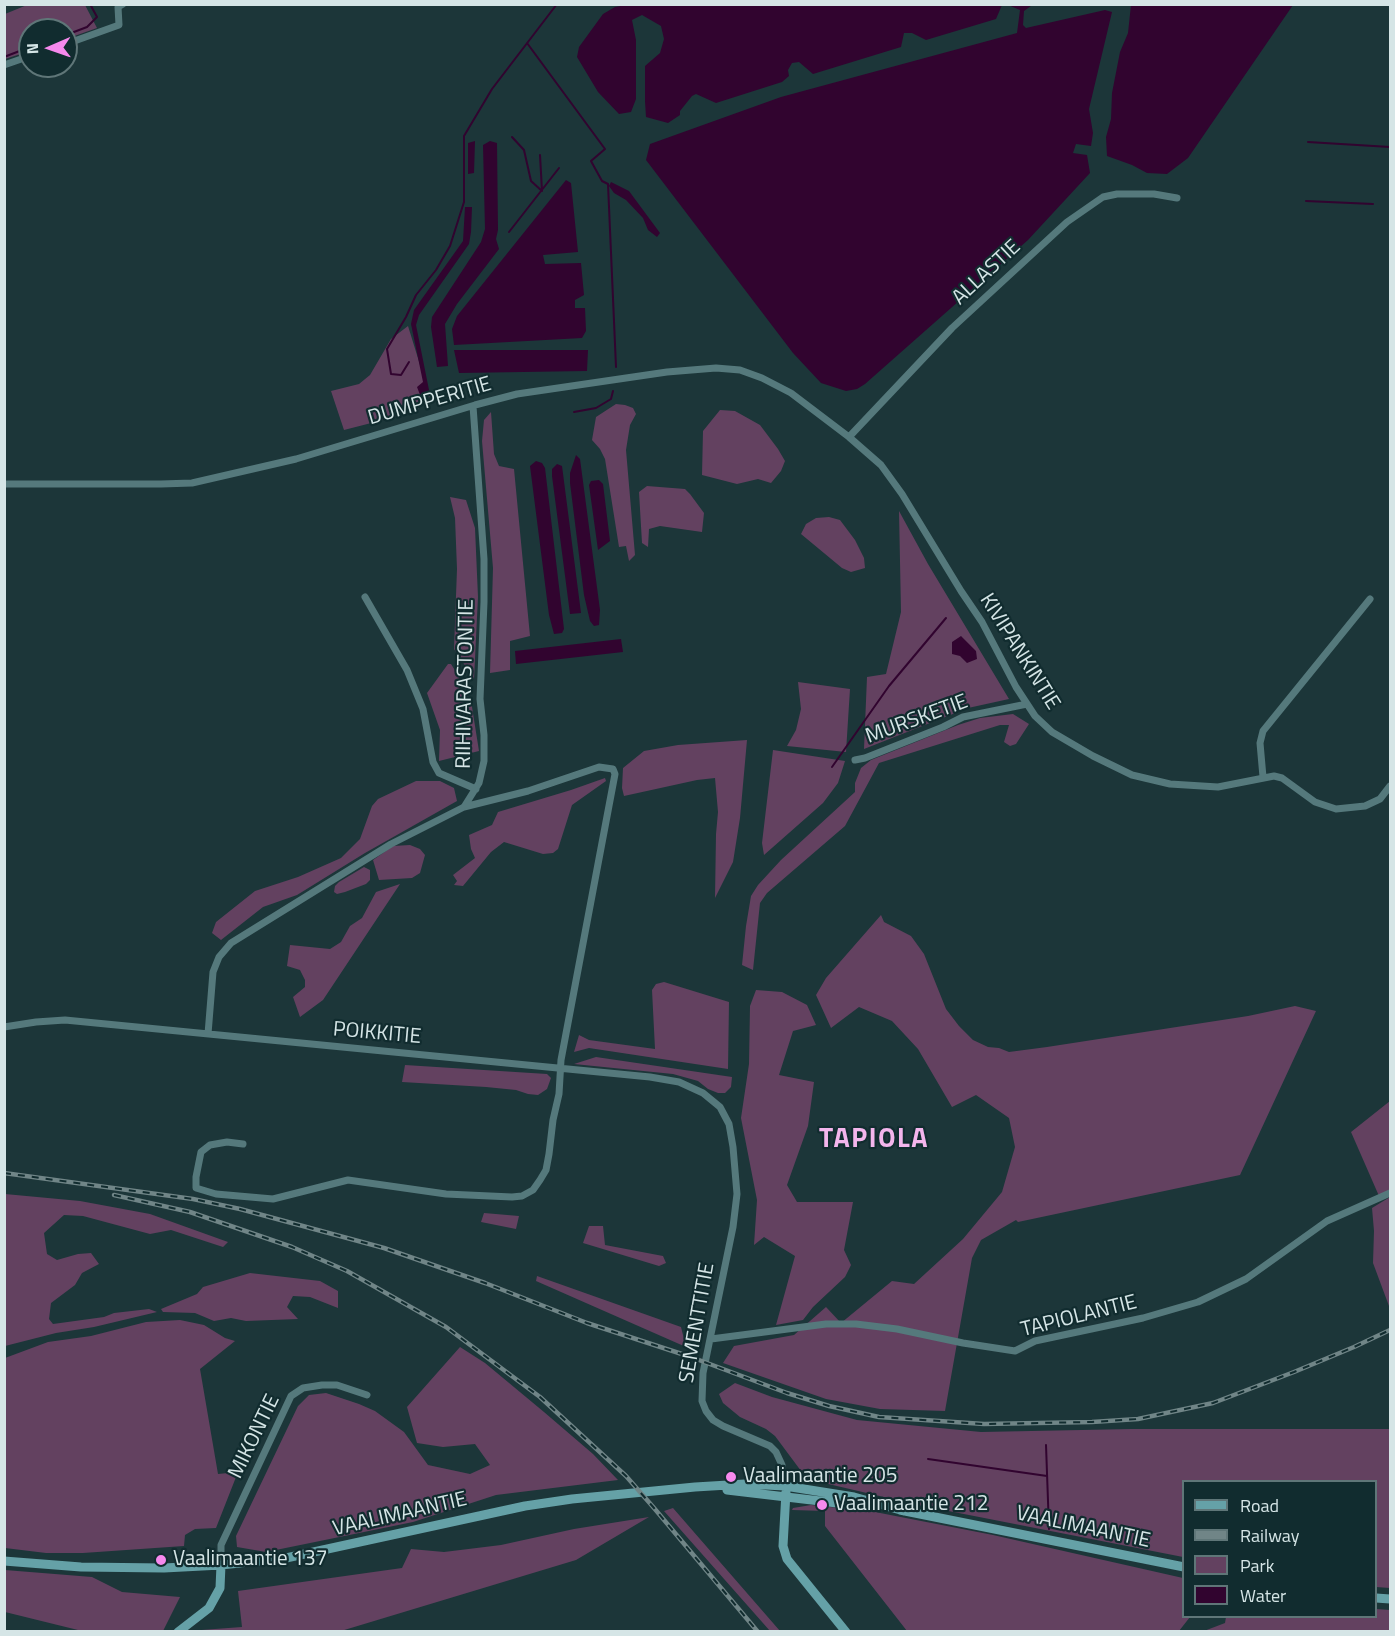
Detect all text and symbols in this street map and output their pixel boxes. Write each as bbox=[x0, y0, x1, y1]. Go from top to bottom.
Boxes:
north arrow bbox=[18, 18, 78, 78]
text: N bbox=[20, 43, 44, 55]
street label: ALLASTIE bbox=[948, 235, 1026, 311]
street label: DUMPPERITIE bbox=[365, 372, 495, 432]
street label: KIVIPANKINTIE bbox=[973, 589, 1065, 715]
street label: RIIHIVARASTONTIE bbox=[452, 599, 480, 769]
street label: MURSKETIE bbox=[862, 690, 972, 750]
street label: POIKKITIE bbox=[332, 1018, 422, 1050]
district label: TAPIOLA bbox=[819, 1124, 929, 1156]
street label: SEMENTTITIE bbox=[675, 1261, 721, 1385]
street label: TAPIOLANTIE bbox=[1018, 1290, 1140, 1344]
street label: MIKONTIE bbox=[224, 1391, 286, 1483]
place label: Vaalimaantie 205 bbox=[743, 1464, 897, 1490]
marker: Vaalimaantie 205 bbox=[724, 1470, 738, 1484]
legend bbox=[1182, 1480, 1377, 1618]
street label: VAALIMAANTIE bbox=[331, 1487, 469, 1543]
place label: Vaalimaantie 212 bbox=[834, 1492, 988, 1518]
text: Road bbox=[1240, 1492, 1279, 1519]
marker: Vaalimaantie 212 bbox=[815, 1498, 829, 1512]
street label: VAALIMAANTIE bbox=[1014, 1501, 1152, 1555]
text: Railway bbox=[1240, 1522, 1299, 1549]
place label: Vaalimaantie 137 bbox=[173, 1547, 327, 1573]
text: Park bbox=[1240, 1552, 1274, 1579]
marker: Vaalimaantie 137 bbox=[154, 1553, 168, 1567]
text: Water bbox=[1240, 1582, 1286, 1609]

